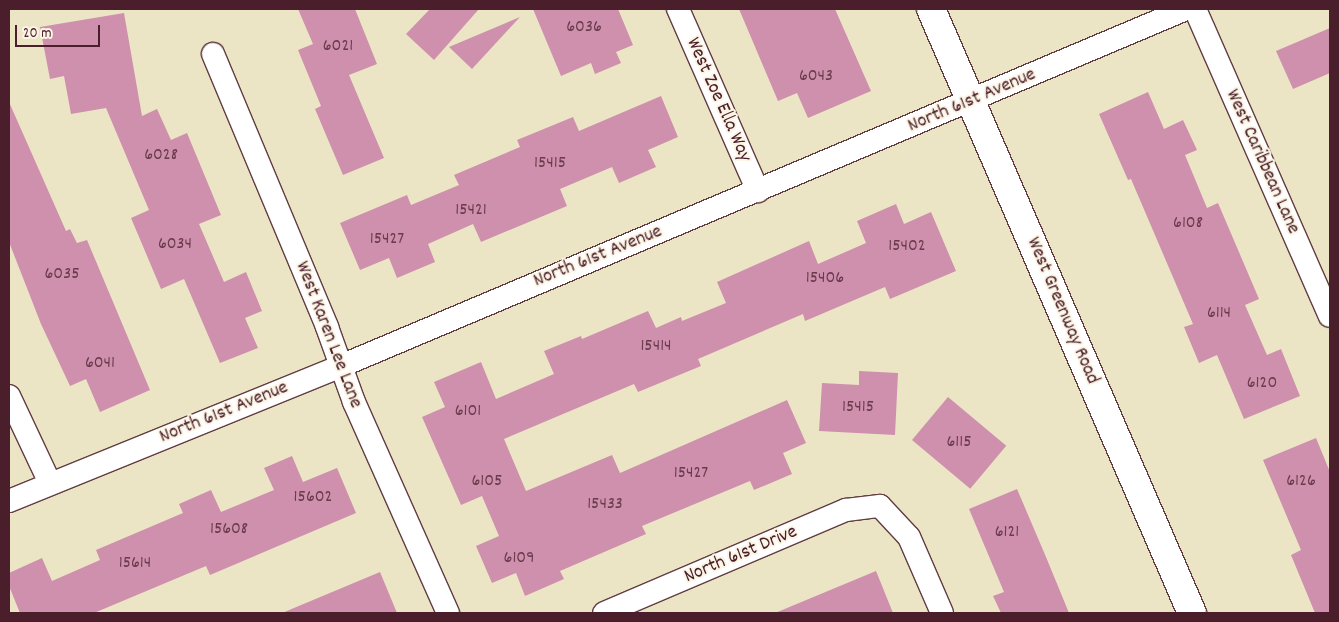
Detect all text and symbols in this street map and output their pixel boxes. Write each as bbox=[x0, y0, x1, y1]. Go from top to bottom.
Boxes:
scale bar bbox=[18, 15, 102, 47]
house number: 6036 bbox=[566, 17, 602, 39]
text: 20 m bbox=[23, 23, 51, 45]
street label: West Zoe Ella Way bbox=[680, 34, 756, 166]
house number: 6021 bbox=[323, 36, 353, 58]
street label: North 61st Avenue bbox=[904, 63, 1040, 139]
house number: 6043 bbox=[799, 66, 833, 88]
street label: West Caribbean Lane bbox=[1219, 86, 1305, 238]
house number: 6028 bbox=[144, 145, 178, 167]
house number: 15415 bbox=[534, 153, 566, 175]
house number: 15421 bbox=[455, 200, 487, 222]
house number: 6108 bbox=[1173, 213, 1203, 235]
street label: North 61st Avenue bbox=[530, 220, 666, 294]
house number: 15427 bbox=[370, 229, 404, 251]
house number: 6034 bbox=[158, 234, 192, 256]
street label: West Greenway Road bbox=[1020, 234, 1104, 388]
house number: 15402 bbox=[888, 236, 926, 258]
street label: West Karen Lee Lane bbox=[289, 258, 367, 412]
house number: 6035 bbox=[45, 264, 79, 286]
house number: 15406 bbox=[806, 268, 844, 290]
house number: 6114 bbox=[1207, 303, 1231, 325]
house number: 15414 bbox=[640, 336, 672, 358]
house number: 6041 bbox=[85, 353, 115, 375]
house number: 6120 bbox=[1247, 373, 1277, 395]
street label: North 61st Avenue bbox=[156, 376, 292, 450]
house number: 15415 bbox=[842, 397, 874, 419]
house number: 6101 bbox=[455, 401, 481, 423]
house number: 6115 bbox=[946, 432, 972, 454]
house number: 15427 bbox=[674, 463, 708, 485]
house number: 6105 bbox=[472, 471, 502, 493]
house number: 6126 bbox=[1286, 471, 1316, 493]
house number: 15602 bbox=[294, 487, 332, 509]
house number: 15433 bbox=[587, 494, 623, 516]
house number: 15608 bbox=[210, 519, 248, 541]
street label: North 61st Drive bbox=[681, 520, 801, 590]
house number: 6121 bbox=[995, 522, 1019, 544]
house number: 6109 bbox=[504, 548, 534, 570]
house number: 15614 bbox=[119, 553, 151, 575]

